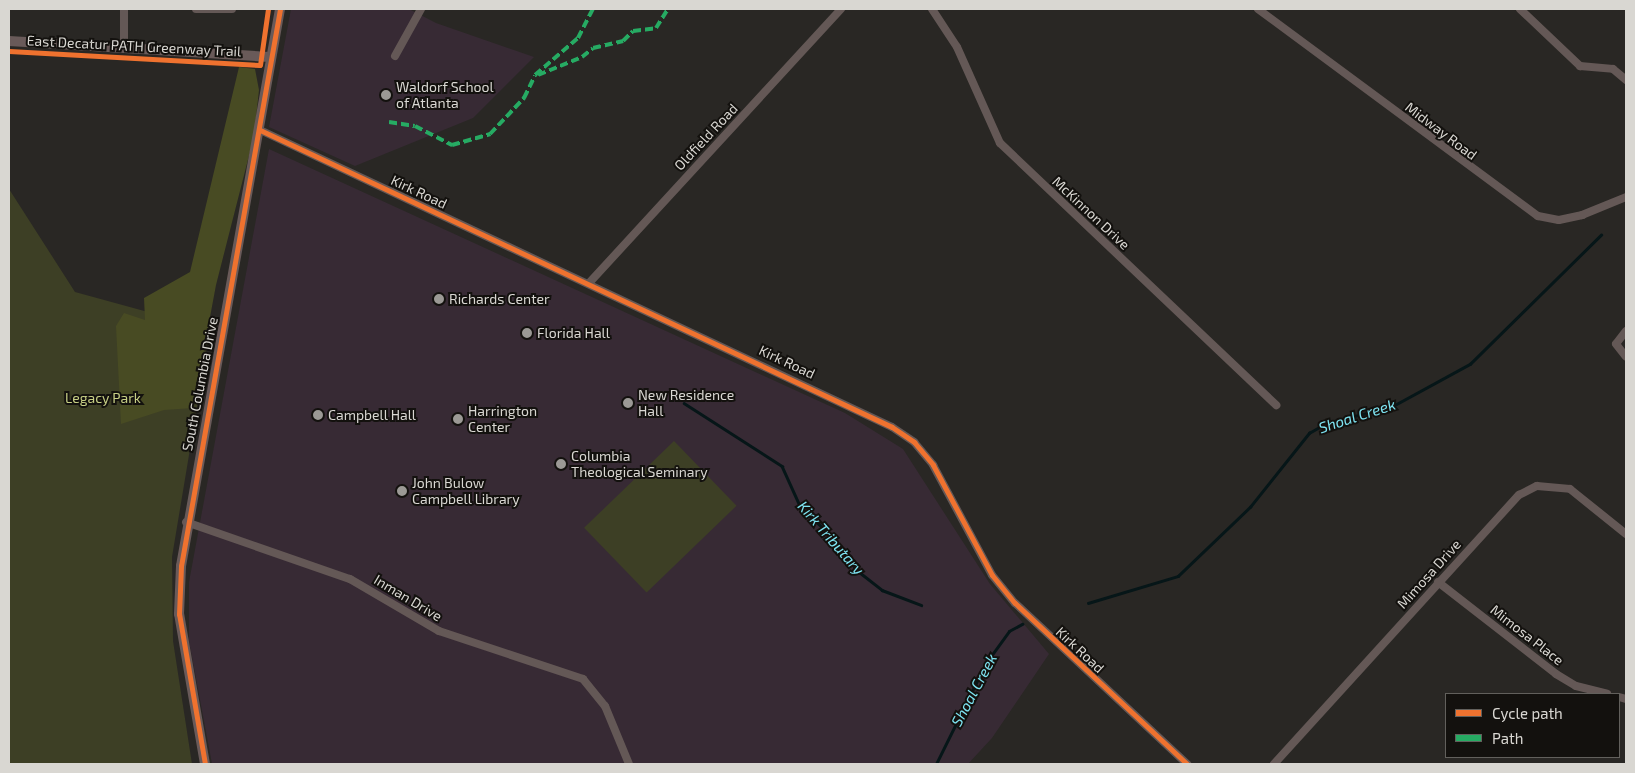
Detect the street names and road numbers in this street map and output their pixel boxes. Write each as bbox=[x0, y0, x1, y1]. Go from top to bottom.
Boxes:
street label: East Decatur PATH Greenway Trail bbox=[26, 32, 242, 60]
street label: Midway Road bbox=[1402, 98, 1480, 164]
street label: Oldfield Road bbox=[671, 100, 741, 174]
street label: Kirk Road bbox=[388, 172, 450, 212]
street label: McKinnon Drive bbox=[1049, 173, 1133, 253]
street label: South Columbia Drive bbox=[179, 316, 221, 452]
street label: Kirk Road bbox=[756, 342, 818, 382]
street label: Mimosa Drive bbox=[1394, 536, 1464, 612]
street label: Inman Drive bbox=[371, 571, 445, 625]
street label: Mimosa Place bbox=[1487, 601, 1567, 669]
street label: Kirk Road bbox=[1052, 623, 1108, 677]

